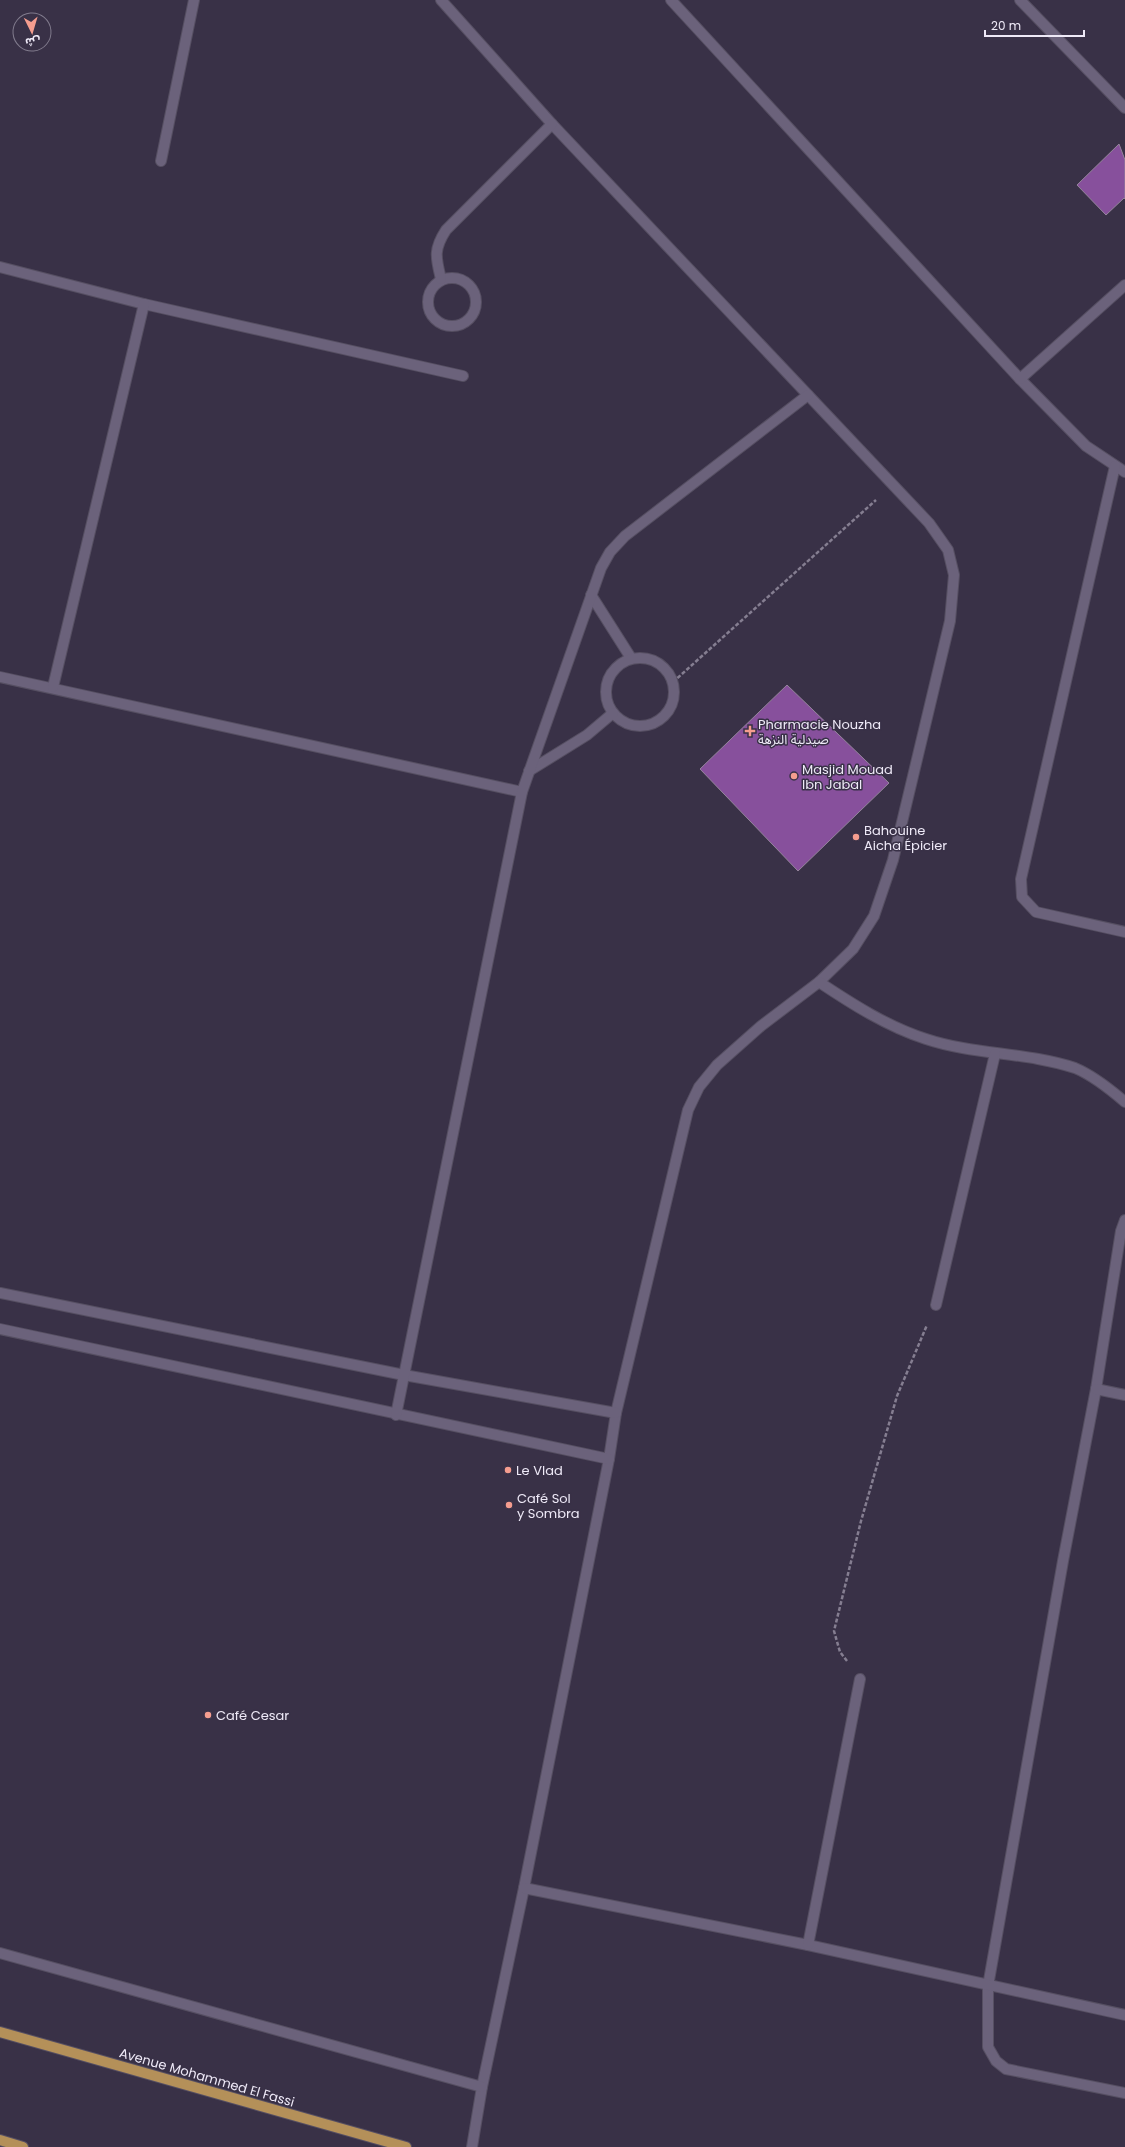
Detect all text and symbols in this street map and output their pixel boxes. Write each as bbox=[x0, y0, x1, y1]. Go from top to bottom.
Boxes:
north arrow bbox=[12, 12, 52, 52]
scale bar bbox=[985, 12, 1084, 38]
text: 20 m bbox=[991, 17, 1021, 34]
text: ش bbox=[25, 33, 41, 51]
place label: Pharmacie Nouzha صيدلية النزهة bbox=[758, 715, 881, 749]
marker: Pharmacie Nouzha صيدلية النزهة bbox=[745, 726, 755, 736]
place label: Masjid Mouad Ibn Jabal bbox=[802, 760, 893, 794]
marker: Masjid Mouad Ibn Jabal bbox=[789, 771, 799, 781]
place label: Bahouine Aicha Épicier bbox=[864, 821, 947, 855]
marker: Bahouine Aicha Épicier bbox=[851, 832, 861, 842]
place label: Le Vlad bbox=[516, 1461, 563, 1480]
marker: Le Vlad bbox=[503, 1465, 513, 1475]
place label: Café Sol y Sombra bbox=[517, 1489, 580, 1523]
marker: Café Sol y Sombra bbox=[504, 1500, 514, 1510]
place label: Café Cesar bbox=[216, 1706, 289, 1725]
marker: Café Cesar bbox=[203, 1710, 213, 1720]
street label: Avenue Mohammed El Fassi bbox=[117, 2043, 297, 2112]

